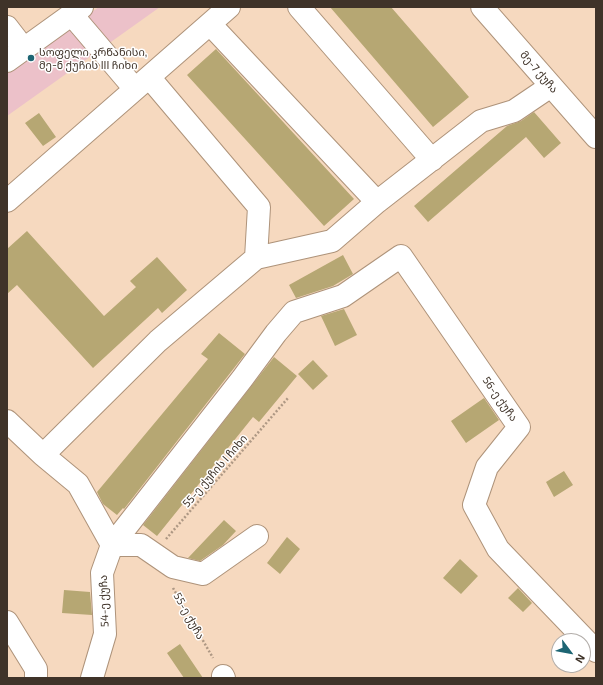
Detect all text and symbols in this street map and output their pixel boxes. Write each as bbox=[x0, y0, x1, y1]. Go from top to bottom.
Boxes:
place label: სოფელი კრწანისი, მე-6 ქუჩის III ჩიხი bbox=[39, 45, 147, 71]
street label: მე-7 ქუჩა bbox=[517, 48, 561, 96]
marker: სოფელი კრწანისი, მე-6 ქუჩის III ჩიხი bbox=[26, 53, 36, 63]
street label: 56-ე ქუჩა bbox=[480, 374, 520, 424]
street label: 55-ე ქუჩის I ჩიხი bbox=[180, 432, 250, 510]
street label: 54-ე ქუჩა bbox=[96, 575, 112, 627]
street label: 55-ე ქუჩა bbox=[171, 590, 207, 642]
north arrow bbox=[551, 633, 591, 673]
text: N bbox=[573, 652, 588, 666]

